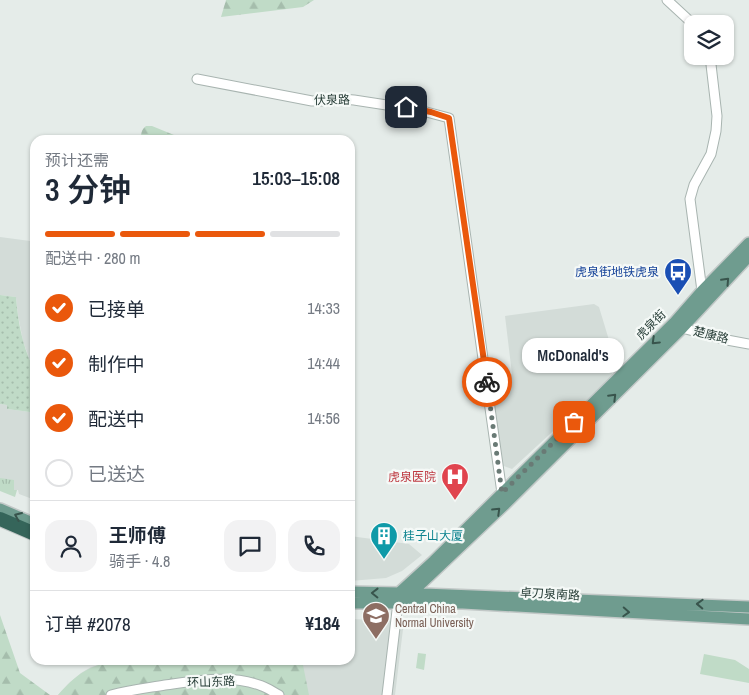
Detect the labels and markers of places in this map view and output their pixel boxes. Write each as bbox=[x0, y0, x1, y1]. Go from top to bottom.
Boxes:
pin bbox=[385, 86, 427, 128]
bus stop icon: 虎泉街地铁虎泉 bbox=[663, 257, 693, 296]
place label: 虎泉街地铁虎泉 bbox=[575, 264, 659, 280]
callout: McDonald's bbox=[523, 337, 625, 372]
pin bbox=[553, 401, 595, 443]
hospital icon: 虎泉医院 bbox=[440, 462, 470, 501]
place label: 虎泉医院 bbox=[388, 469, 436, 485]
building icon: 桂子山大厦 bbox=[369, 521, 399, 560]
place label: 桂子山大厦 bbox=[403, 528, 463, 544]
school or university icon: Central China Normal University bbox=[361, 601, 391, 640]
place label: Central China Normal University bbox=[395, 601, 474, 631]

